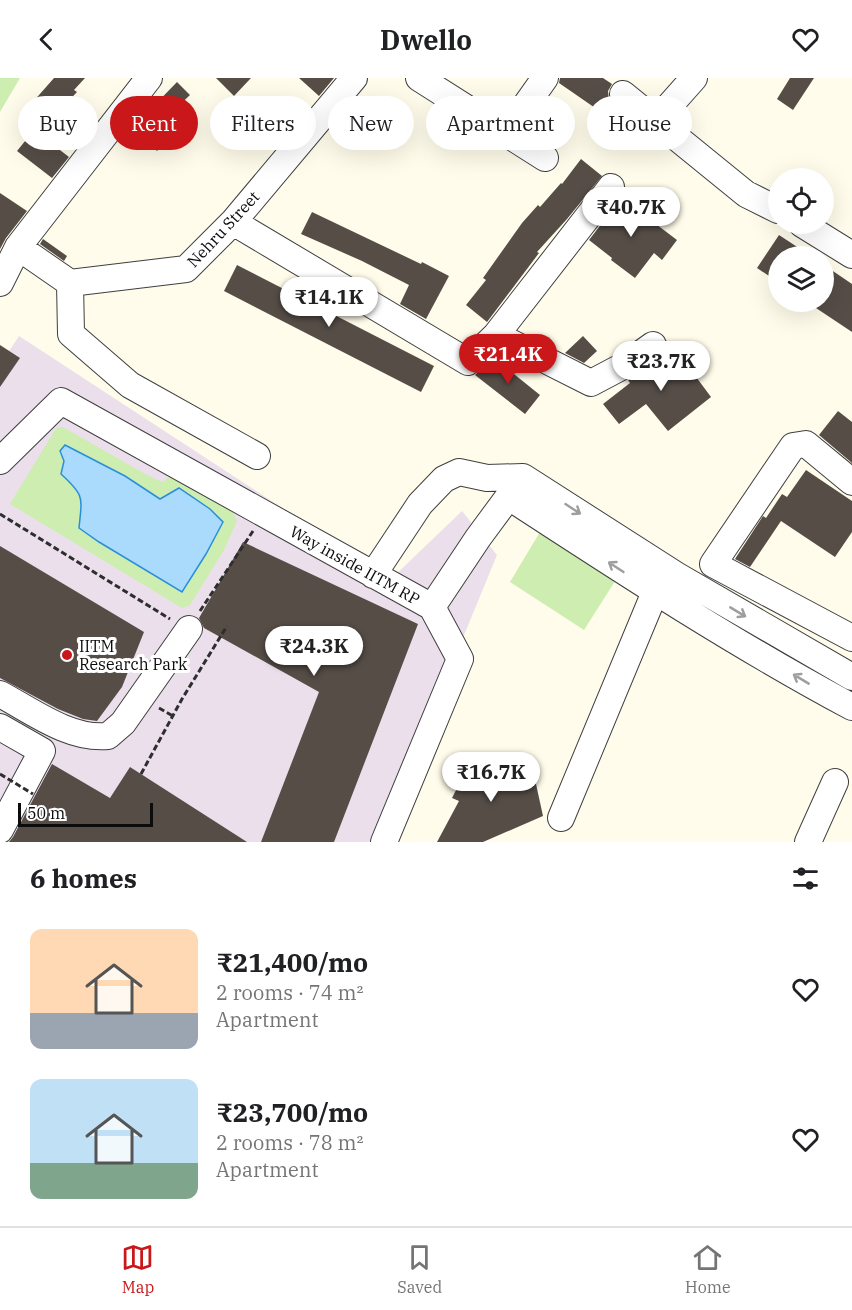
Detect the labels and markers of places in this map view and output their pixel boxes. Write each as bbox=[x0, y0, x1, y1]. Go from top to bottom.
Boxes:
pin: ₹40.7K bbox=[582, 187, 680, 238]
pin: ₹14.1K bbox=[280, 277, 378, 328]
pin: ₹21.4K bbox=[459, 334, 557, 385]
pin: ₹23.7K bbox=[612, 341, 710, 392]
pin: ₹24.3K bbox=[265, 626, 363, 677]
place label: IITM Research Park bbox=[79, 636, 188, 674]
marker: IITM Research Park bbox=[60, 648, 74, 662]
pin: ₹16.7K bbox=[442, 752, 540, 803]

